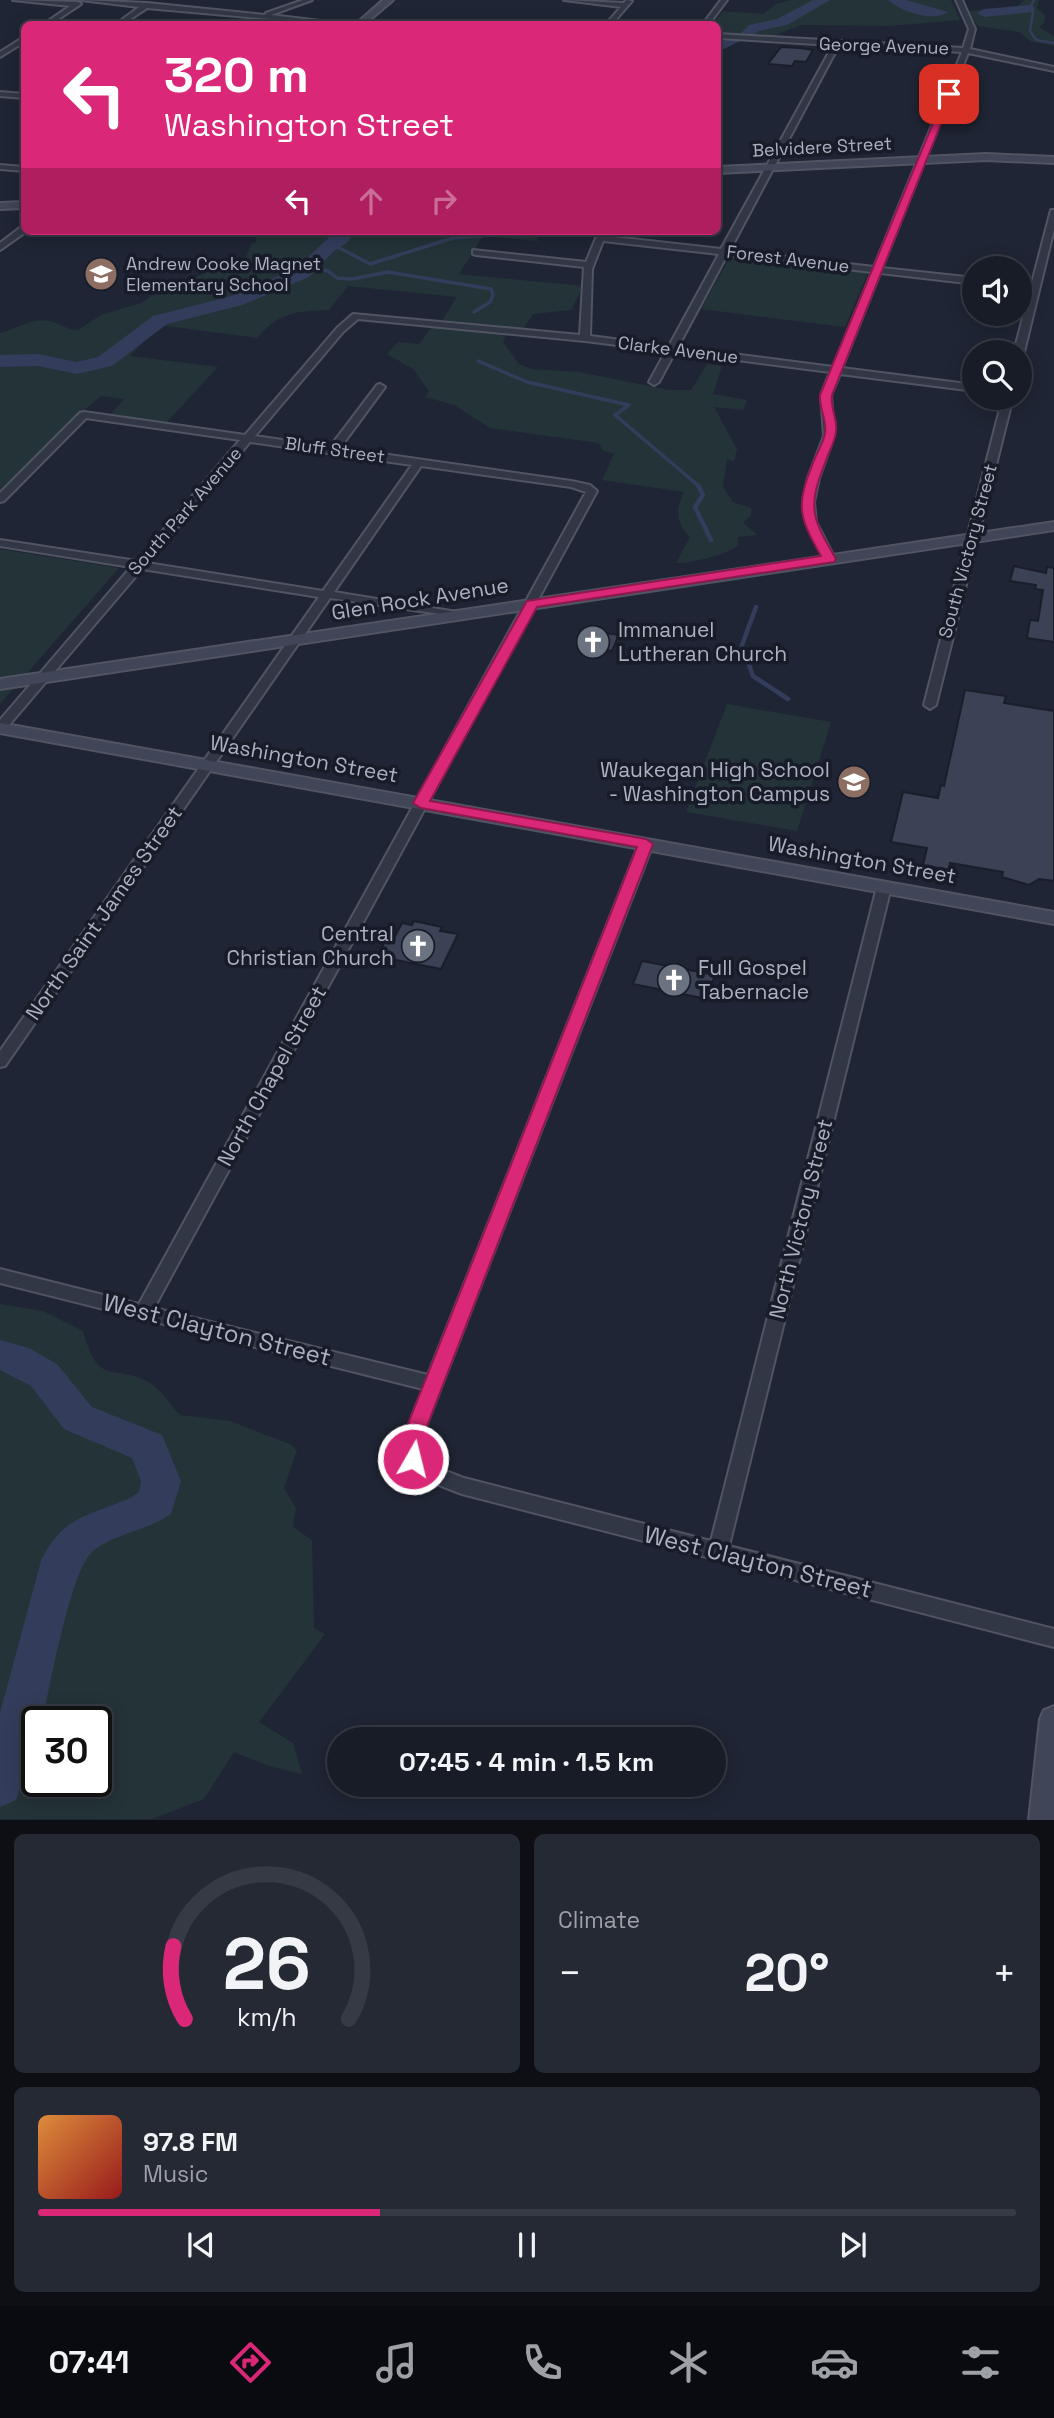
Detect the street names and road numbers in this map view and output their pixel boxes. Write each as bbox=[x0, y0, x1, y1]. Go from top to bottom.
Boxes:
street label: George Avenue bbox=[819, 32, 950, 59]
street label: Belvidere Street bbox=[751, 131, 893, 162]
street label: Forest Avenue bbox=[725, 240, 851, 277]
street label: Clarke Avenue bbox=[617, 331, 739, 368]
street label: Bluff Street bbox=[284, 431, 387, 468]
street label: South Park Avenue bbox=[123, 442, 247, 580]
street label: South Victory Street bbox=[933, 461, 1002, 640]
street label: Glen Rock Avenue bbox=[329, 571, 510, 626]
street label: Washington Street bbox=[208, 729, 400, 788]
street label: North Saint James Street bbox=[19, 800, 188, 1025]
street label: Washington Street bbox=[766, 830, 958, 889]
street label: North Chapel Street bbox=[211, 981, 332, 1171]
street label: North Victory Street bbox=[763, 1116, 838, 1322]
street label: West Clayton Street bbox=[100, 1286, 334, 1373]
street label: West Clayton Street bbox=[641, 1518, 875, 1605]

